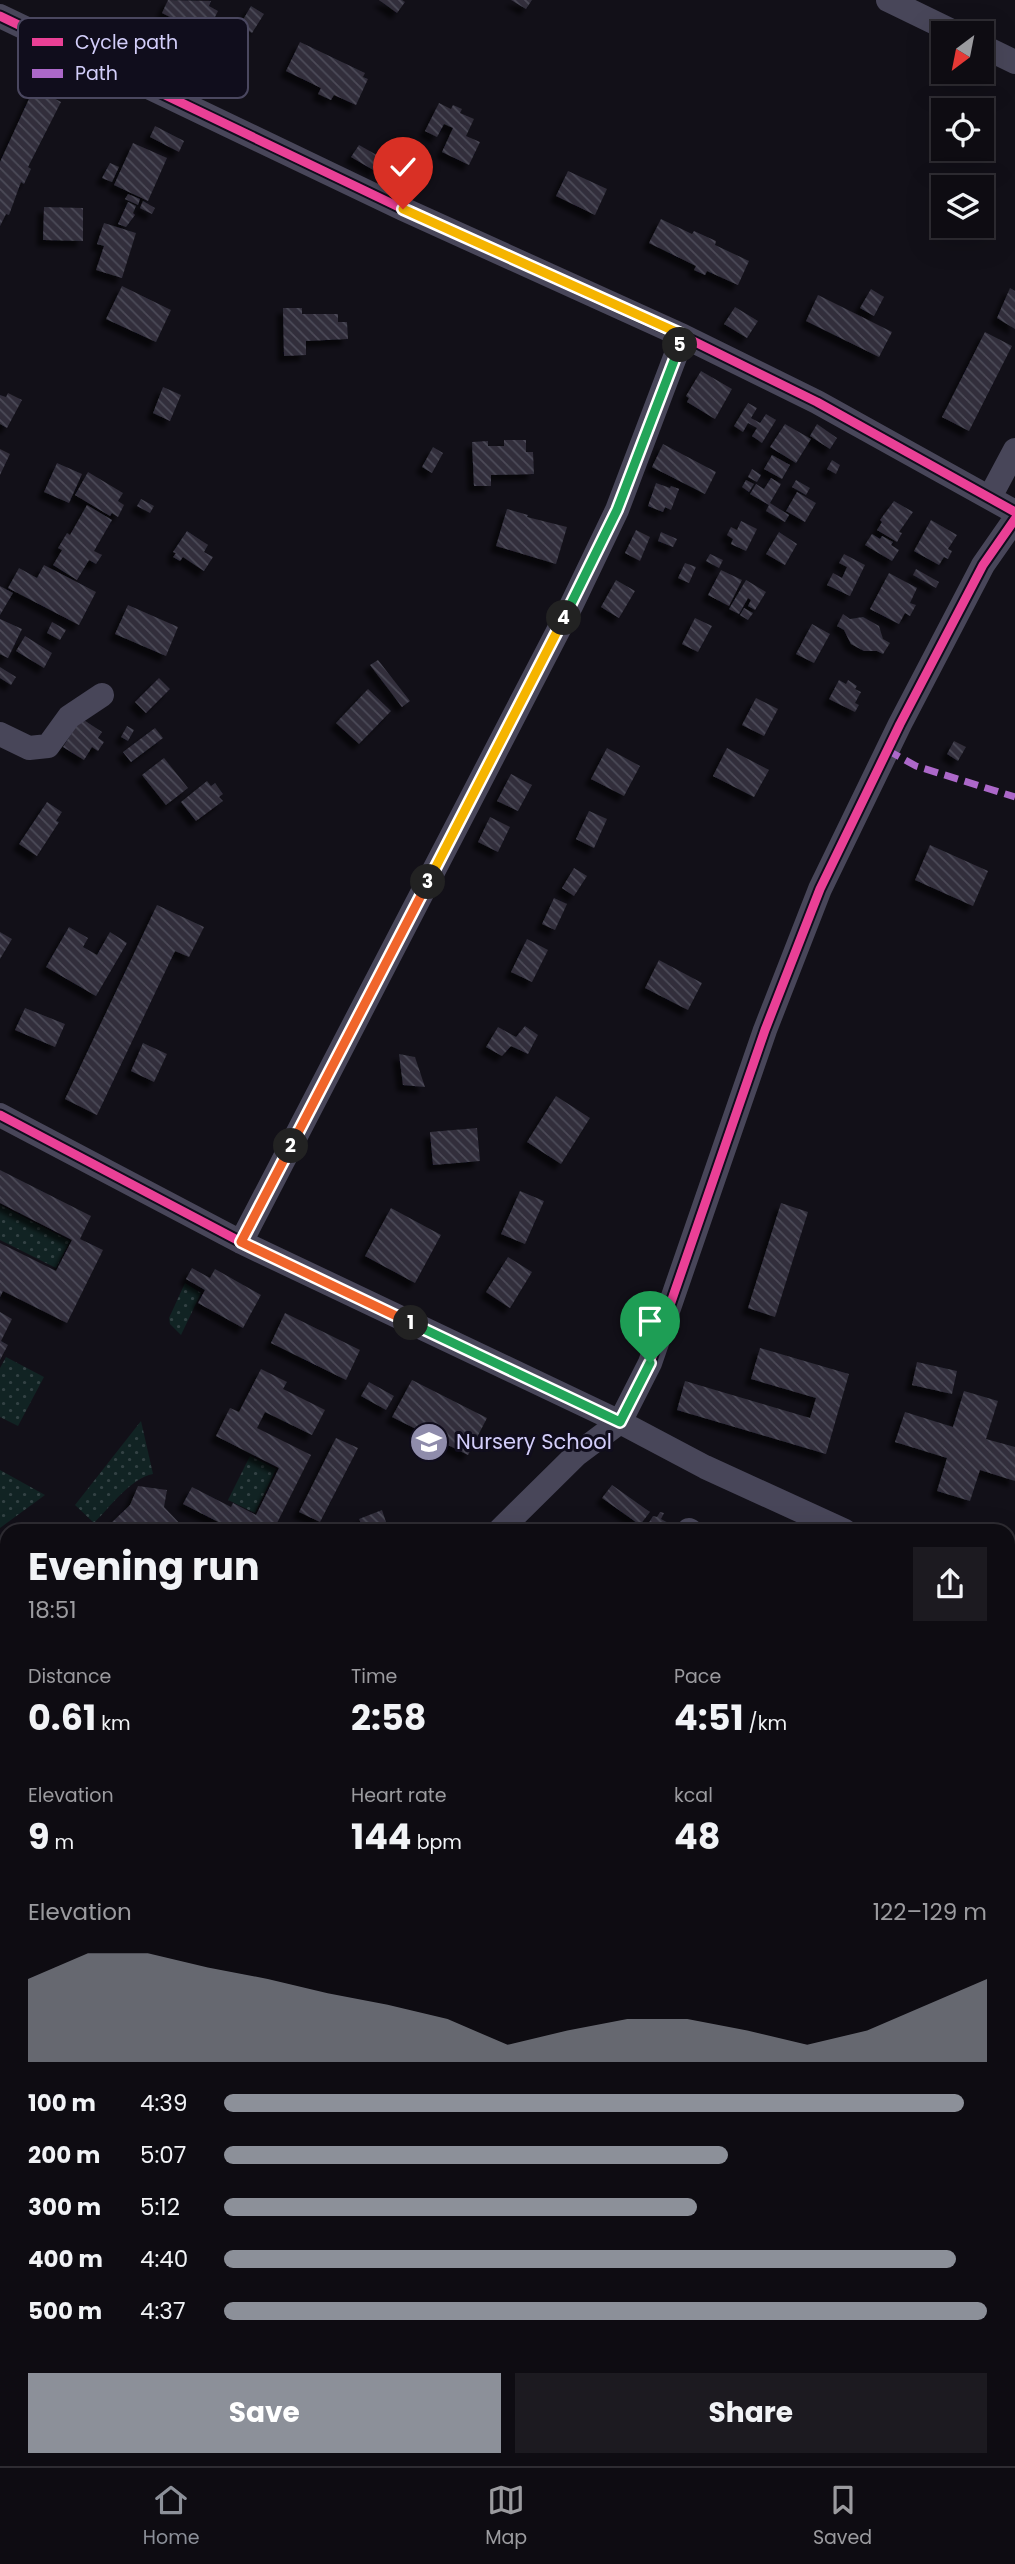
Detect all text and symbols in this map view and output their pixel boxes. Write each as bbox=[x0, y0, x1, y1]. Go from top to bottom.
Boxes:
legend bbox=[18, 18, 248, 98]
north arrow bbox=[931, 21, 994, 84]
map controls bbox=[931, 21, 994, 238]
text: Cycle path bbox=[75, 29, 178, 56]
text: Path bbox=[75, 60, 118, 87]
button: locate bbox=[931, 98, 994, 161]
pin bbox=[373, 137, 433, 209]
icon: check bbox=[384, 148, 422, 186]
button: layers bbox=[931, 175, 994, 238]
pin: 5 bbox=[662, 328, 698, 362]
text: 5 bbox=[673, 331, 686, 358]
pin: 4 bbox=[546, 600, 582, 636]
text: 4 bbox=[557, 604, 570, 631]
pin: 3 bbox=[410, 864, 446, 900]
text: 3 bbox=[422, 868, 433, 895]
pin: 2 bbox=[274, 1128, 308, 1164]
text: 2 bbox=[285, 1132, 296, 1159]
pin bbox=[620, 1291, 680, 1363]
icon: arrive bbox=[631, 1302, 669, 1340]
pin: 1 bbox=[394, 1306, 428, 1340]
text: 1 bbox=[407, 1309, 414, 1336]
school or university icon: Nursery School bbox=[408, 1421, 450, 1463]
place label: Nursery School bbox=[456, 1427, 612, 1456]
text: Evening run bbox=[28, 1540, 260, 1593]
button: share bbox=[913, 1547, 987, 1621]
text: 18:51 bbox=[28, 1594, 77, 1626]
text: Distance bbox=[28, 1663, 111, 1690]
text: Time bbox=[351, 1663, 397, 1690]
text: Pace bbox=[674, 1663, 721, 1690]
text: 0.61 bbox=[28, 1693, 96, 1742]
text: 2:58 bbox=[351, 1693, 426, 1742]
text: 4:51 bbox=[674, 1693, 744, 1742]
text: km bbox=[96, 1710, 131, 1737]
text: /km bbox=[744, 1710, 787, 1737]
text: Elevation bbox=[28, 1782, 114, 1809]
text: Heart rate bbox=[351, 1782, 446, 1809]
text: kcal bbox=[674, 1782, 713, 1809]
text: 9 bbox=[28, 1812, 50, 1861]
text: 144 bbox=[351, 1812, 412, 1861]
text: 48 bbox=[674, 1812, 720, 1861]
text: m bbox=[50, 1829, 74, 1856]
text: bpm bbox=[412, 1829, 462, 1856]
text: Elevation bbox=[28, 1896, 132, 1928]
text: 122–129 m bbox=[873, 1896, 987, 1928]
text: 100 m bbox=[28, 2087, 96, 2119]
text: 4:39 bbox=[140, 2087, 187, 2119]
text: 200 m bbox=[28, 2139, 100, 2171]
text: 5:07 bbox=[140, 2139, 186, 2171]
text: 300 m bbox=[28, 2191, 101, 2223]
text: 5:12 bbox=[140, 2191, 180, 2223]
text: 400 m bbox=[28, 2243, 103, 2275]
text: 4:40 bbox=[140, 2243, 188, 2275]
text: 500 m bbox=[28, 2295, 102, 2327]
text: 4:37 bbox=[140, 2295, 185, 2327]
button: Save bbox=[28, 2373, 501, 2453]
button: Share bbox=[515, 2373, 987, 2453]
tab: Home bbox=[143, 2481, 200, 2552]
tab: Map bbox=[485, 2481, 527, 2552]
tab: Saved bbox=[813, 2481, 872, 2552]

